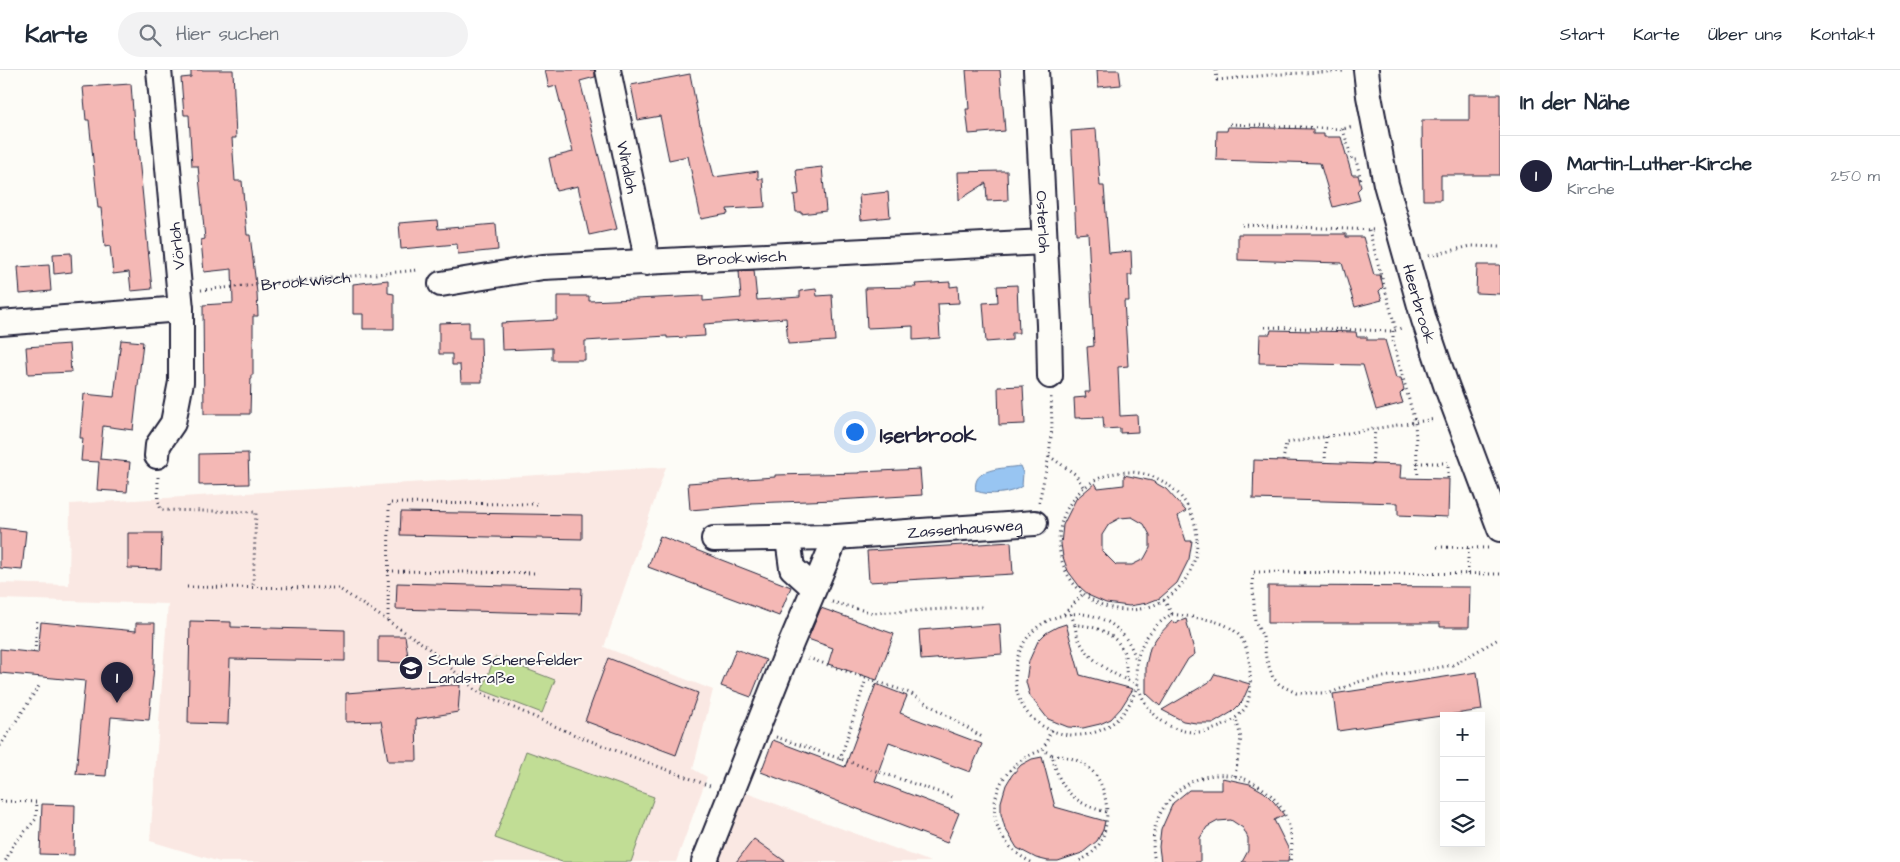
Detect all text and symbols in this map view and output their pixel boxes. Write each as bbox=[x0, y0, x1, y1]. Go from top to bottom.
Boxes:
search box bbox=[118, 12, 468, 57]
text: Karte bbox=[25, 18, 88, 52]
icon: search bbox=[136, 21, 164, 49]
text: Hier suchen bbox=[176, 21, 279, 48]
text: Start bbox=[1560, 22, 1605, 47]
text: Karte bbox=[1633, 22, 1680, 47]
text: Über uns bbox=[1708, 22, 1782, 47]
text: Kontakt bbox=[1810, 22, 1875, 47]
text: In der Nähe bbox=[1520, 88, 1630, 117]
street label: Windloh bbox=[611, 139, 643, 195]
text: Martin-Luther-Kirche bbox=[1567, 151, 1752, 178]
text: 1 bbox=[1535, 165, 1537, 187]
text: 250 m bbox=[1831, 165, 1880, 187]
text: Kirche bbox=[1567, 178, 1615, 200]
street label: Osterloh bbox=[1030, 190, 1055, 254]
street label: Vörloh bbox=[164, 221, 190, 271]
street label: Brookwisch bbox=[696, 245, 787, 271]
street label: Heerbrook bbox=[1397, 262, 1441, 346]
street label: Brookwisch bbox=[260, 266, 351, 296]
your location bbox=[842, 419, 868, 445]
district label: Iserbrook bbox=[880, 421, 976, 450]
street label: Zassenhausweg bbox=[906, 514, 1023, 544]
place label: Schule Schenefelder Landstraße bbox=[428, 649, 582, 689]
school or university icon: Schule Schenefelder Landstraße bbox=[398, 655, 424, 681]
pin: 1 bbox=[101, 662, 133, 703]
map controls bbox=[1440, 712, 1485, 847]
button: + bbox=[1440, 712, 1485, 757]
button: − bbox=[1440, 757, 1485, 802]
button: layers bbox=[1440, 802, 1485, 847]

